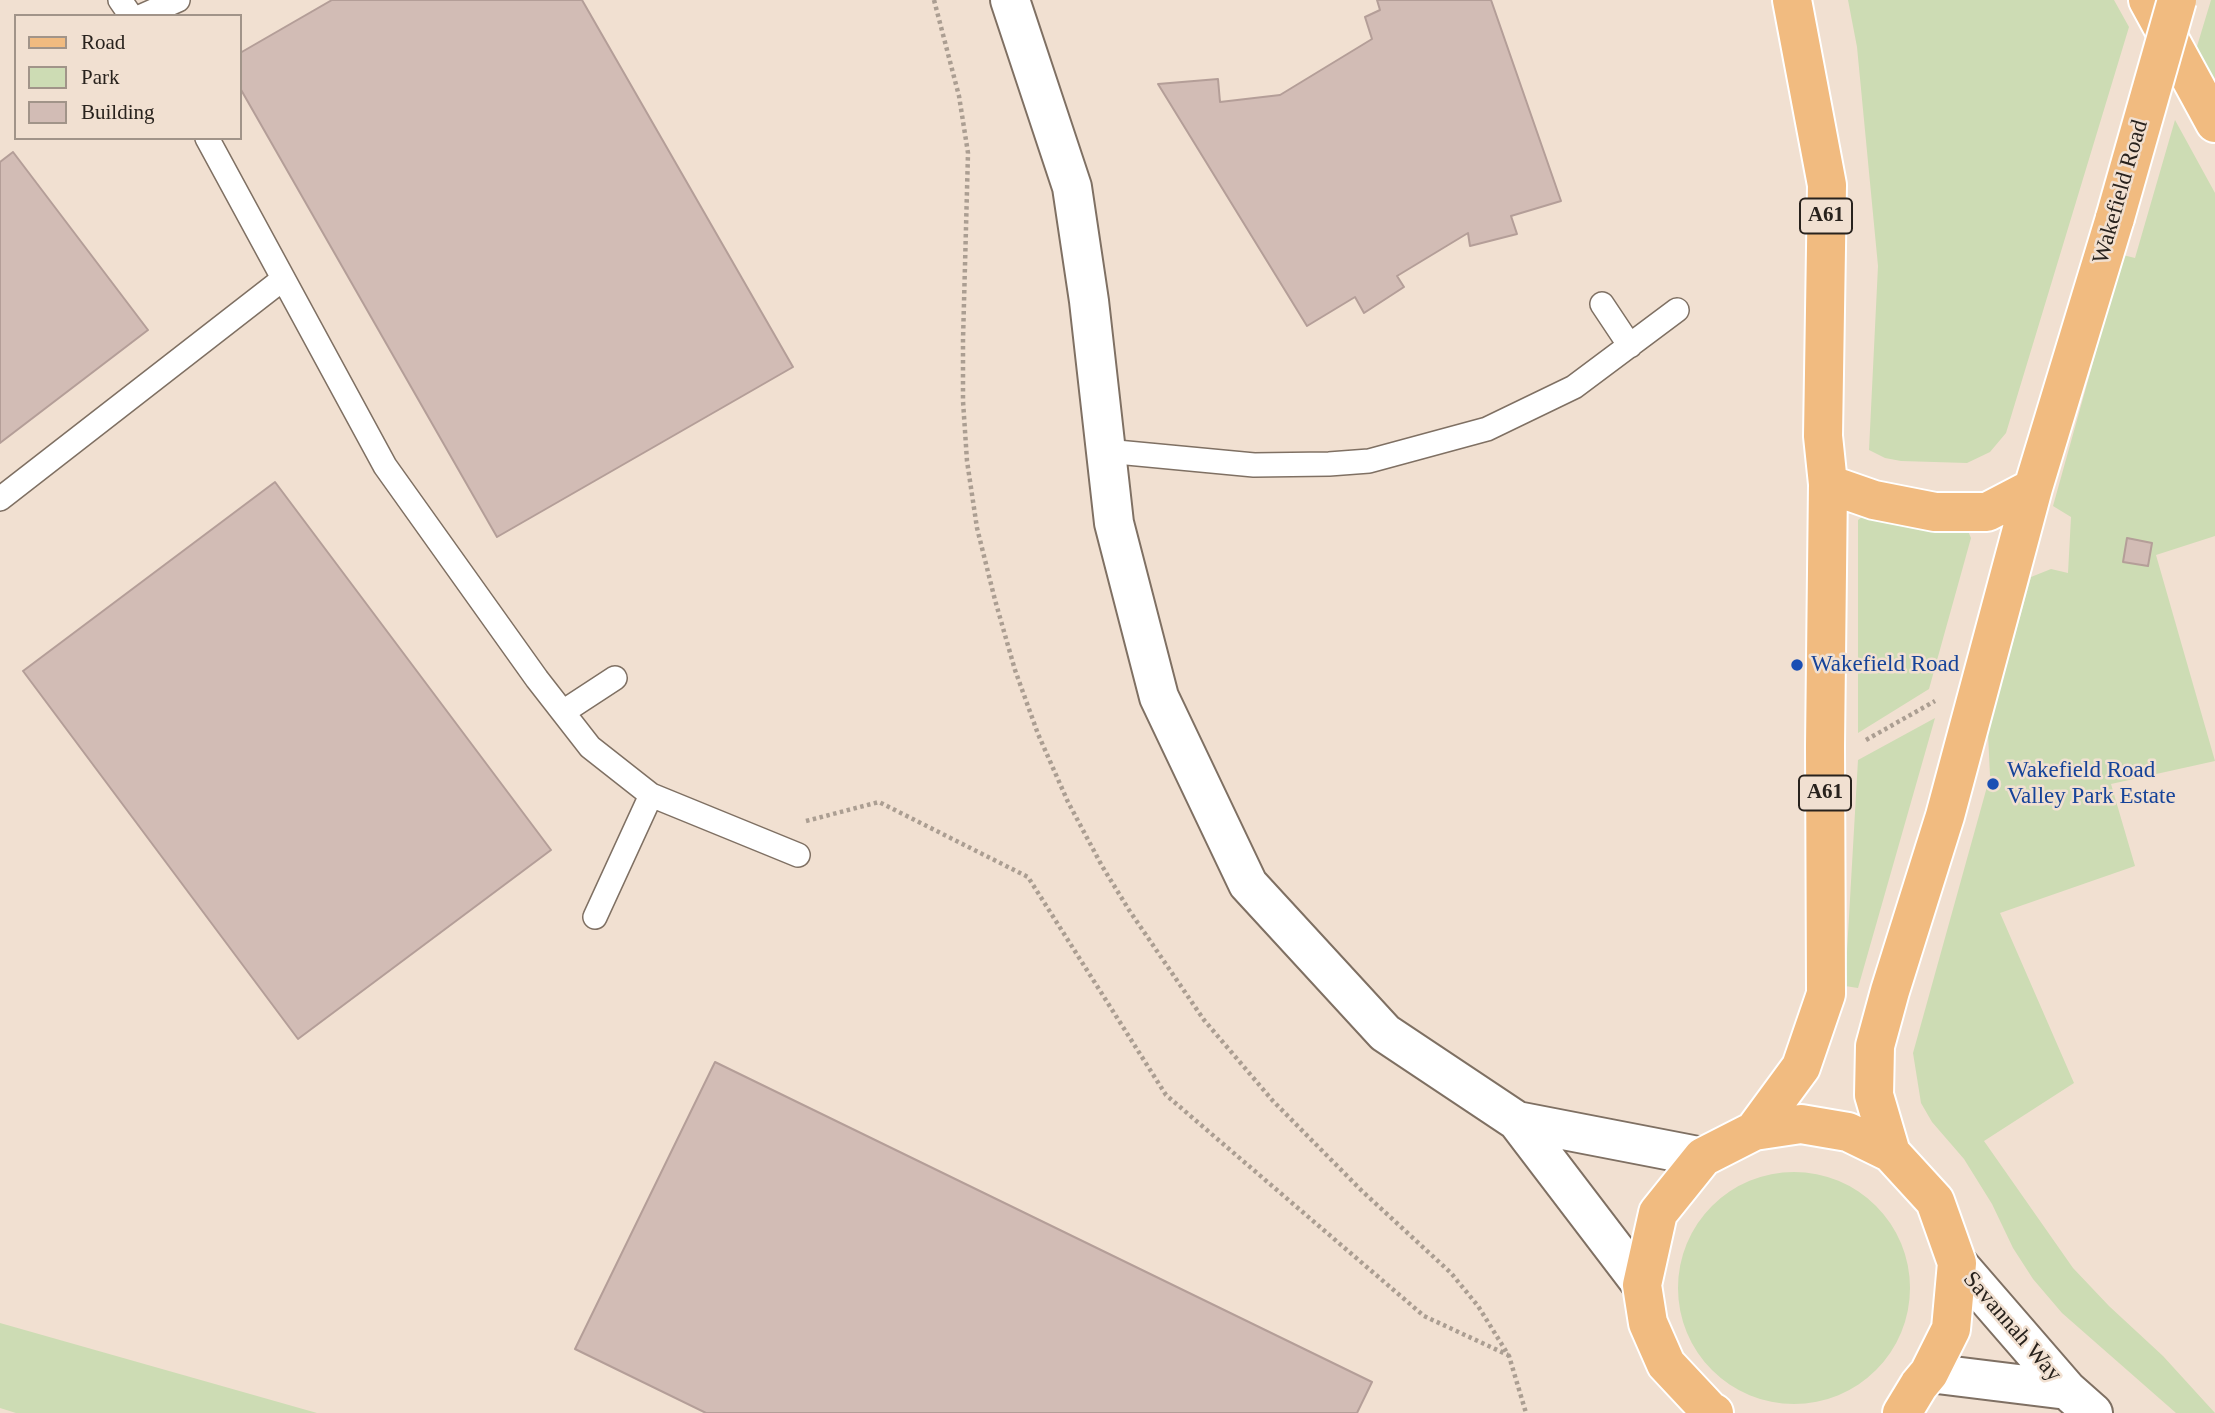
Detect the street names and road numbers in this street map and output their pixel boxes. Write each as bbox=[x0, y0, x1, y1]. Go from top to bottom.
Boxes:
street label: Wakefield Road bbox=[2087, 117, 2155, 267]
road number: A61 bbox=[1800, 198, 1852, 234]
road number: A61 bbox=[1799, 776, 1851, 810]
street label: Savannah Way bbox=[1957, 1266, 2067, 1388]

